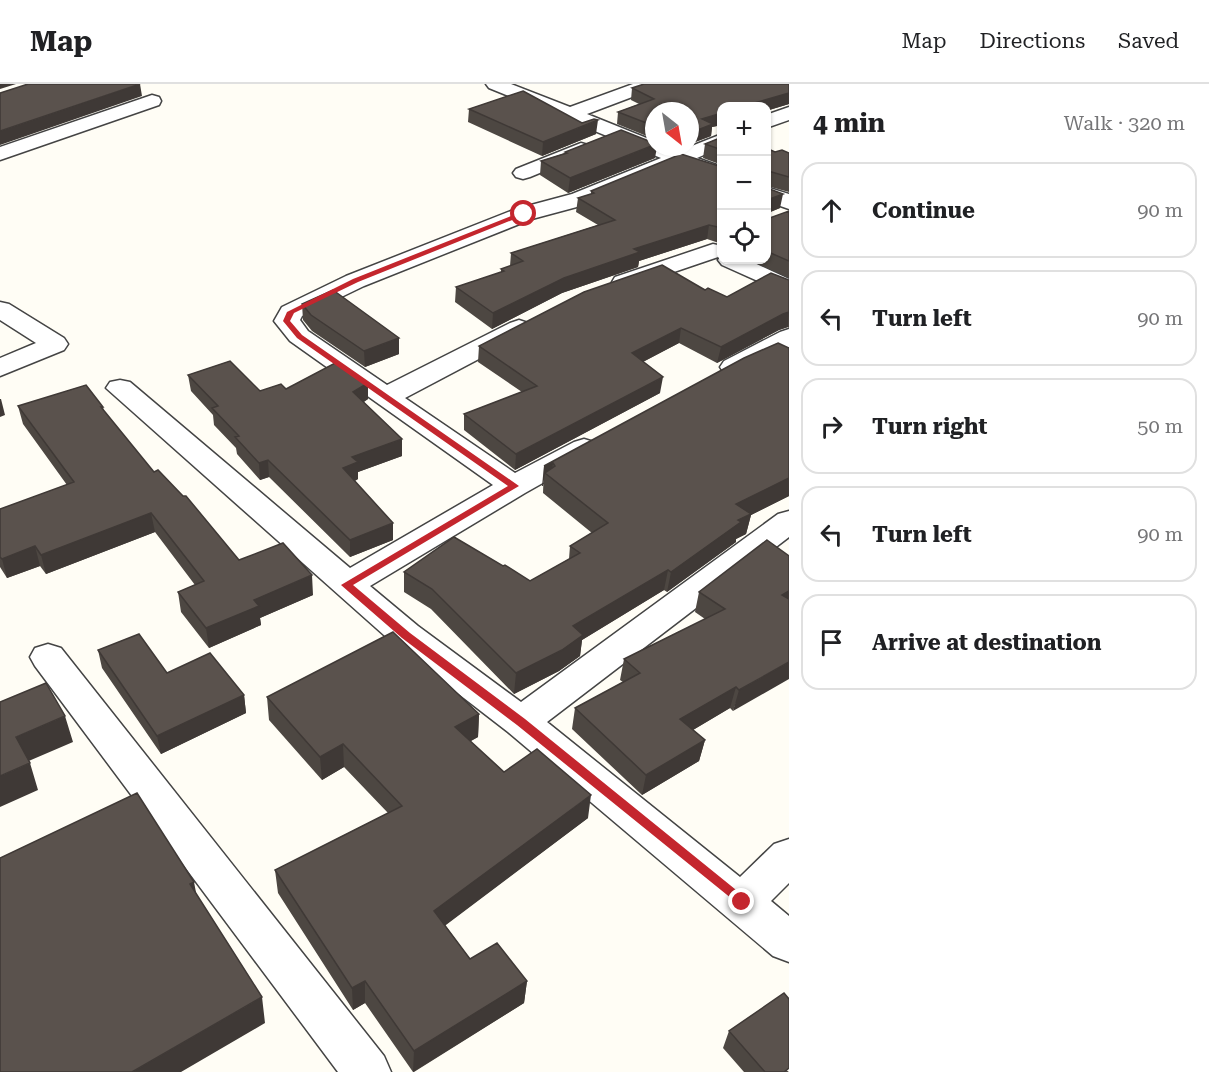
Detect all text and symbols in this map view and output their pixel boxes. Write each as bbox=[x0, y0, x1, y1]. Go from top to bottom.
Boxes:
text: Map bbox=[30, 25, 92, 58]
text: Map bbox=[902, 29, 946, 53]
text: Directions bbox=[979, 29, 1085, 53]
text: Saved bbox=[1118, 29, 1179, 53]
north arrow bbox=[645, 102, 699, 156]
map controls bbox=[717, 102, 771, 264]
button: + bbox=[717, 102, 771, 156]
text: 4 min bbox=[813, 108, 885, 138]
text: Walk · 320 m bbox=[1064, 111, 1185, 135]
button: − bbox=[717, 156, 771, 210]
icon: ahead bbox=[815, 194, 848, 227]
text: Continue bbox=[872, 198, 975, 223]
text: 90 m bbox=[1137, 198, 1183, 222]
route start bbox=[510, 200, 536, 226]
button: locate bbox=[717, 210, 771, 264]
icon: left bbox=[815, 302, 848, 335]
text: Turn left bbox=[872, 306, 972, 331]
text: 90 m bbox=[1137, 306, 1183, 330]
icon: right bbox=[815, 410, 848, 443]
text: Turn right bbox=[872, 414, 987, 439]
text: 50 m bbox=[1137, 414, 1183, 438]
icon: left bbox=[815, 518, 848, 551]
text: Turn left bbox=[872, 522, 972, 547]
text: 90 m bbox=[1137, 522, 1183, 546]
icon: arrive bbox=[815, 626, 848, 659]
text: Arrive at destination bbox=[872, 630, 1101, 655]
route end bbox=[728, 888, 754, 914]

